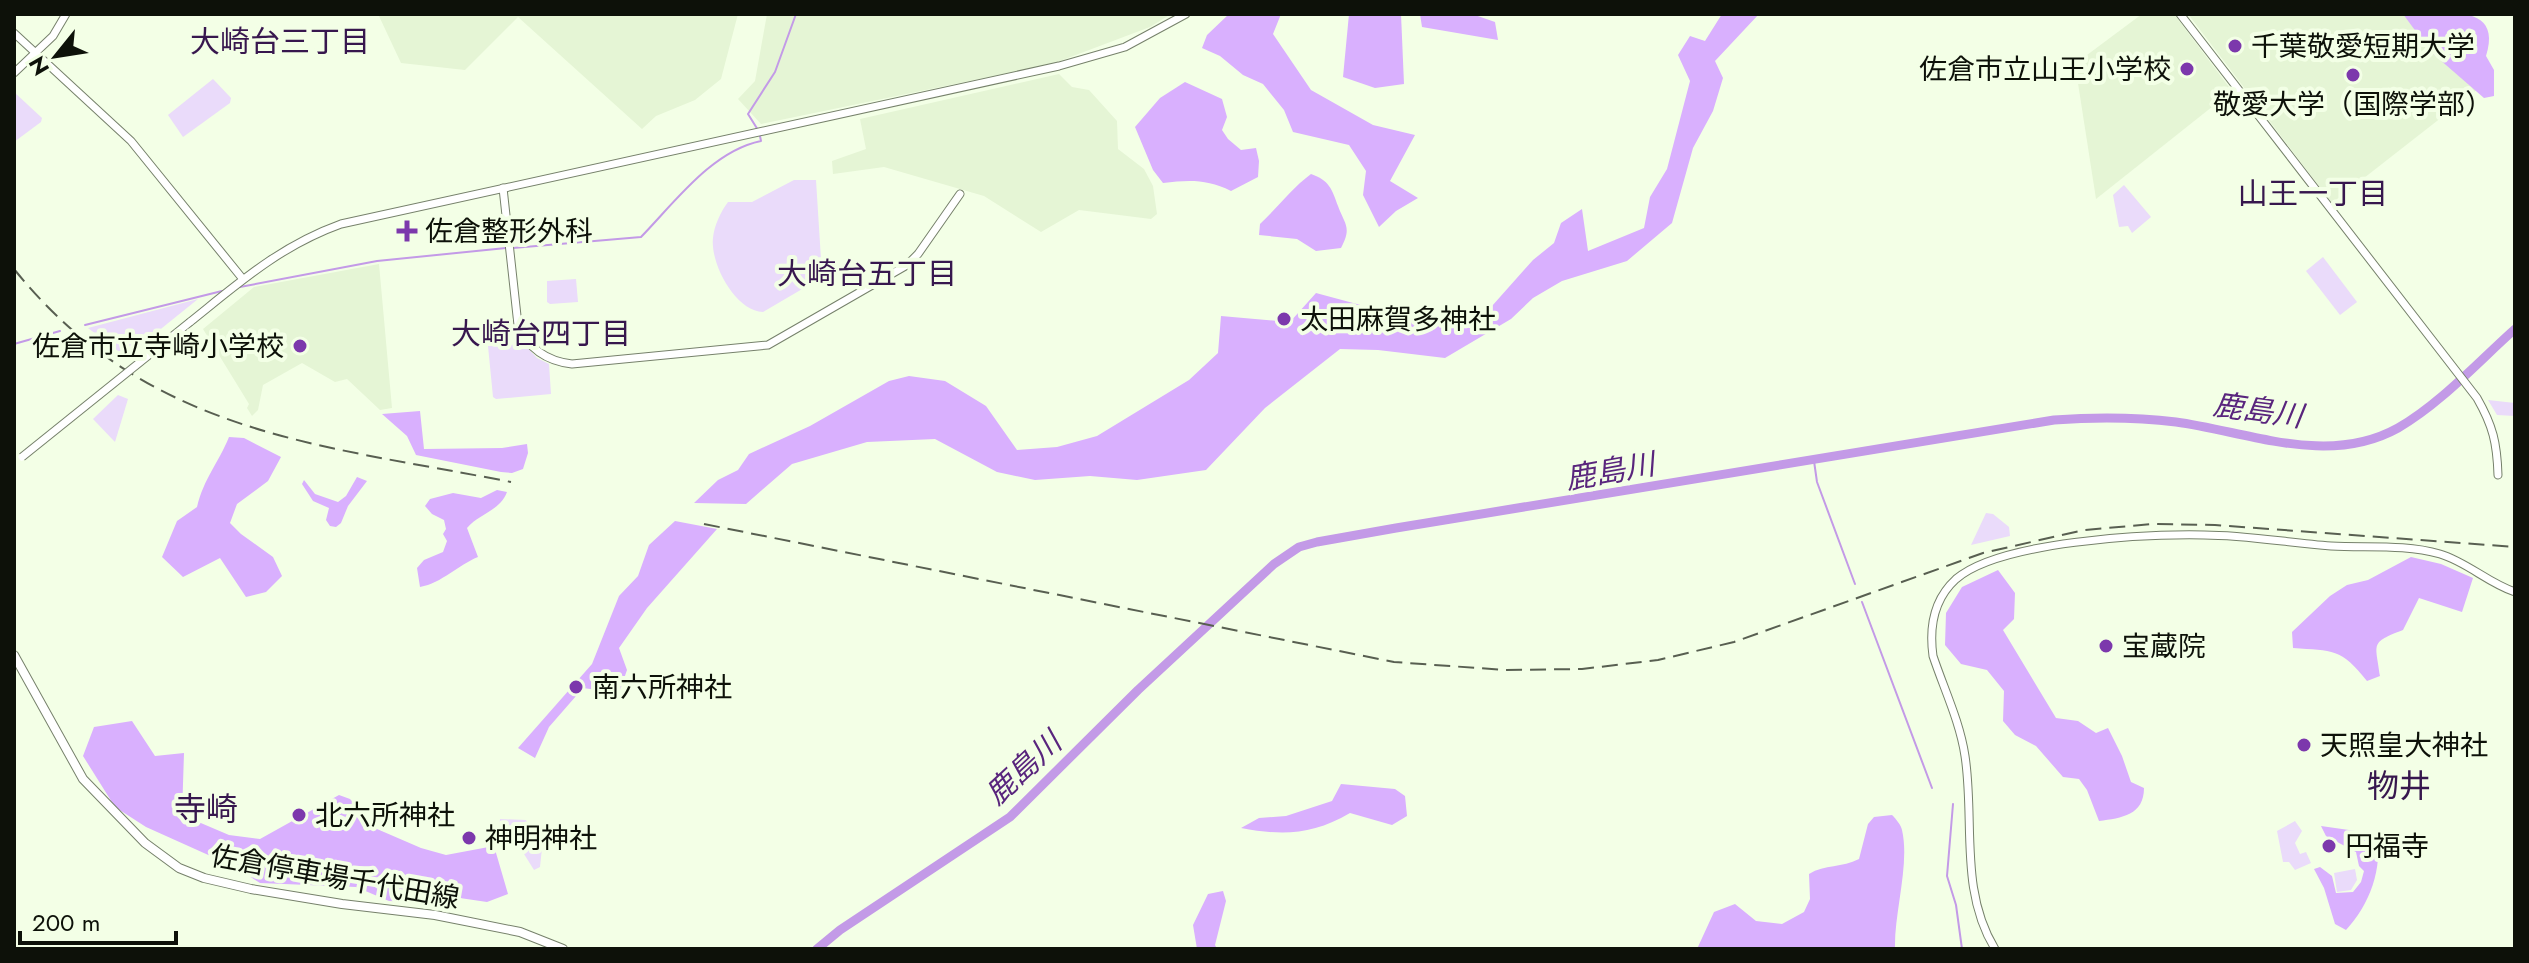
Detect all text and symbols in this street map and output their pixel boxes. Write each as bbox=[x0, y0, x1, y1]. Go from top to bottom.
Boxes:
north arrow bbox=[16, 16, 96, 96]
district label: 大崎台三丁目 bbox=[190, 20, 370, 63]
place label: 千葉敬愛短期大学 bbox=[2251, 26, 2475, 67]
marker: 千葉敬愛短期大学 bbox=[2226, 37, 2244, 55]
place label: 佐倉市立山王小学校 bbox=[1919, 49, 2171, 90]
text: N bbox=[20, 50, 57, 82]
marker: 佐倉市立山王小学校 bbox=[2178, 60, 2196, 78]
marker: 敬愛大学（国際学部） bbox=[2344, 66, 2362, 84]
place label: 敬愛大学（国際学部） bbox=[2213, 84, 2493, 125]
district label: 山王一丁目 bbox=[2238, 172, 2388, 215]
place label: 佐倉整形外科 bbox=[425, 211, 593, 252]
marker: 佐倉整形外科 bbox=[396, 220, 418, 242]
district label: 大崎台五丁目 bbox=[777, 252, 957, 295]
place label: 太田麻賀多神社 bbox=[1300, 299, 1496, 340]
marker: 太田麻賀多神社 bbox=[1275, 310, 1293, 328]
district label: 大崎台四丁目 bbox=[451, 312, 631, 355]
place label: 佐倉市立寺崎小学校 bbox=[32, 326, 284, 367]
marker: 佐倉市立寺崎小学校 bbox=[291, 337, 309, 355]
water label: 鹿島川 bbox=[2210, 382, 2309, 438]
water label: 鹿島川 bbox=[1562, 441, 1661, 500]
place label: 宝蔵院 bbox=[2122, 626, 2206, 667]
marker: 宝蔵院 bbox=[2097, 637, 2115, 655]
place label: 南六所神社 bbox=[592, 667, 732, 708]
marker: 南六所神社 bbox=[567, 678, 585, 696]
water label: 鹿島川 bbox=[975, 720, 1073, 814]
place label: 天照皇大神社 bbox=[2320, 725, 2488, 766]
marker: 天照皇大神社 bbox=[2295, 736, 2313, 754]
district label: 物井 bbox=[2367, 763, 2431, 809]
district label: 寺崎 bbox=[174, 786, 238, 832]
place label: 北六所神社 bbox=[315, 795, 455, 836]
marker: 北六所神社 bbox=[290, 806, 308, 824]
place label: 神明神社 bbox=[485, 818, 597, 859]
place label: 円福寺 bbox=[2345, 826, 2429, 867]
marker: 神明神社 bbox=[460, 829, 478, 847]
street label: 佐倉停車場千代田線 bbox=[207, 835, 463, 919]
marker: 円福寺 bbox=[2320, 837, 2338, 855]
scale bar bbox=[20, 895, 176, 945]
text: 200 m bbox=[32, 905, 100, 940]

